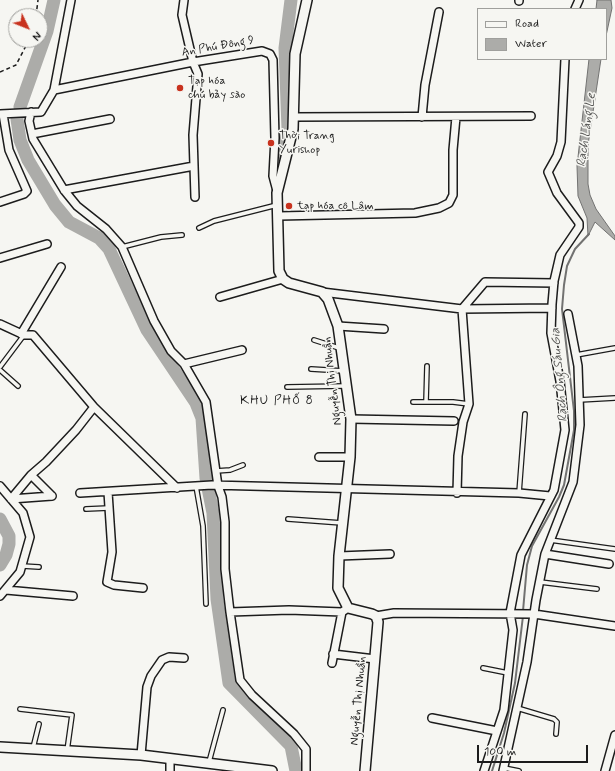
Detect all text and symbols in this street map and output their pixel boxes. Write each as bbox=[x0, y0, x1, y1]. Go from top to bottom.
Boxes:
north arrow bbox=[8, 8, 48, 48]
legend bbox=[477, 8, 607, 60]
text: Road bbox=[515, 16, 539, 32]
text: N bbox=[28, 28, 44, 43]
street label: An Phú Đông 9 bbox=[181, 34, 255, 60]
text: Water bbox=[515, 36, 547, 52]
place label: Tạp hóa chú bảy sào bbox=[188, 74, 245, 102]
marker: Tạp hóa chú bảy sào bbox=[175, 83, 185, 93]
water label: Rạch Láng Le bbox=[574, 92, 600, 168]
place label: Thời Trang Yurishop bbox=[279, 129, 334, 157]
marker: Thời Trang Yurishop bbox=[266, 138, 276, 148]
place label: tạp hóa cô Lâm bbox=[297, 199, 374, 213]
marker: tạp hóa cô Lâm bbox=[284, 201, 294, 211]
water label: Rạch Ông Sáu Gia bbox=[548, 327, 572, 423]
street label: Nguyễn Thị Nhuần bbox=[320, 336, 346, 426]
district label: KHU PHỐ 8 bbox=[241, 393, 313, 409]
street label: Nguyễn Thị Nhuần bbox=[348, 656, 370, 746]
scale bar bbox=[479, 737, 590, 763]
text: 100 m bbox=[484, 744, 516, 760]

